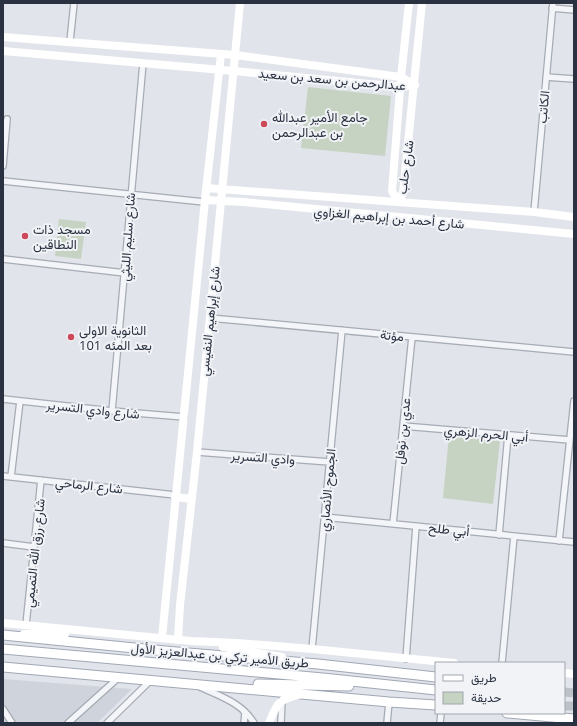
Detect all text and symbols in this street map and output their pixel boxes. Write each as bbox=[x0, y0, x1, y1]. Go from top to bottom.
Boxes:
street label: عبدالرحمن بن سعد بن سعيد bbox=[257, 64, 407, 94]
street label: الكاتب bbox=[533, 90, 553, 124]
place label: جامع الأمير عبدالله بن عبدالرحمن bbox=[272, 108, 368, 141]
marker: جامع الأمير عبدالله بن عبدالرحمن bbox=[259, 119, 269, 129]
street label: شارع حلب bbox=[392, 139, 419, 195]
street label: شارع سليم الليثي bbox=[115, 192, 141, 282]
street label: شارع أحمد بن إبراهيم الغزاوي bbox=[313, 201, 465, 235]
place label: مسجد ذات النطاقين bbox=[33, 220, 91, 253]
marker: مسجد ذات النطاقين bbox=[20, 231, 30, 241]
street label: شارع إبراهيم النفيسي bbox=[194, 265, 226, 377]
place label: الثانوية الاولى بعد المئه 101 bbox=[79, 321, 152, 354]
street label: مؤتة bbox=[379, 325, 405, 345]
marker: الثانوية الاولى بعد المئه 101 bbox=[66, 332, 76, 342]
street label: شارع وادي التسرير bbox=[44, 395, 141, 425]
street label: عدي بن نوفل bbox=[390, 397, 416, 465]
street label: أبي الحرم الزهري bbox=[443, 420, 529, 448]
street label: وادي التسرير bbox=[229, 446, 296, 470]
street label: الجموح الأنصاري bbox=[314, 448, 342, 532]
street label: شارع الرماحي bbox=[54, 473, 124, 499]
street label: شارع رزق الله التميمي bbox=[19, 498, 51, 609]
street label: أبي طلح bbox=[427, 518, 471, 542]
street label: طريق الأمير تركي بن عبدالعزيز الأول bbox=[130, 638, 310, 674]
legend bbox=[435, 662, 565, 714]
text: طريق bbox=[471, 669, 497, 686]
text: حديقة bbox=[471, 689, 501, 706]

